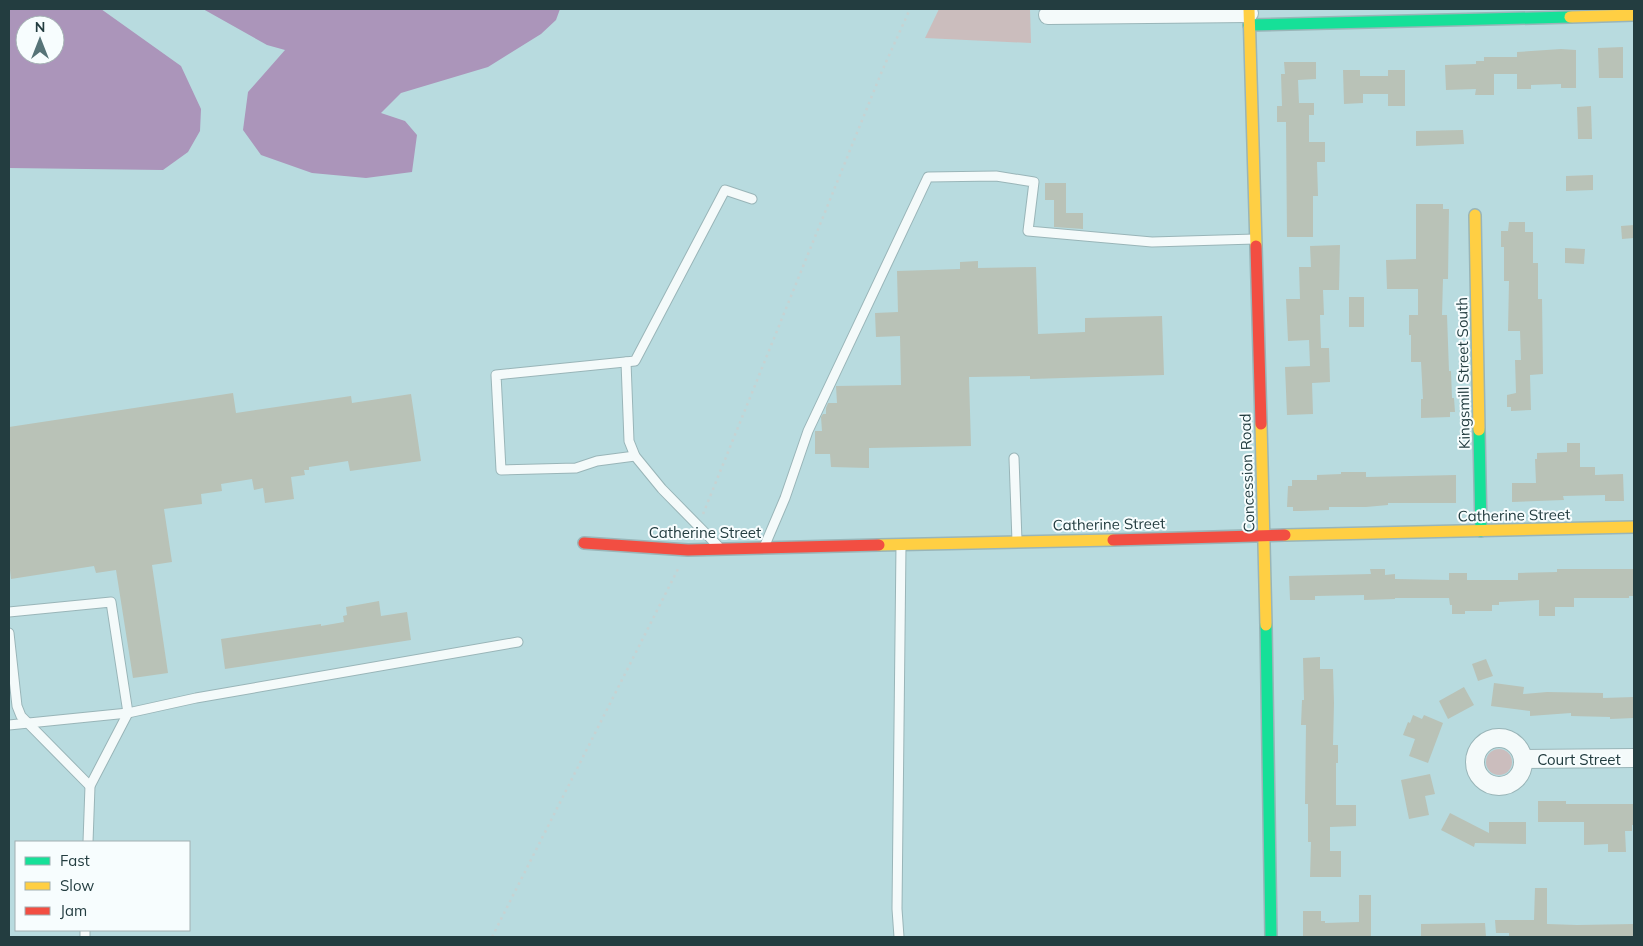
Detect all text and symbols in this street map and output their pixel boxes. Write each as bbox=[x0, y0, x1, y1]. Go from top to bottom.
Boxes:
north arrow bbox=[15, 15, 65, 65]
text: N bbox=[35, 18, 45, 36]
street label: Kingsmill Street South bbox=[1452, 297, 1474, 449]
street label: Concession Road bbox=[1235, 413, 1259, 533]
street label: Catherine Street bbox=[1458, 505, 1570, 525]
street label: Catherine Street bbox=[1053, 514, 1165, 534]
street label: Catherine Street bbox=[649, 523, 761, 542]
street label: Court Street bbox=[1537, 750, 1621, 769]
legend bbox=[15, 841, 190, 931]
text: Fast bbox=[60, 851, 90, 870]
text: Slow bbox=[60, 876, 94, 895]
text: Jam bbox=[60, 901, 87, 920]

